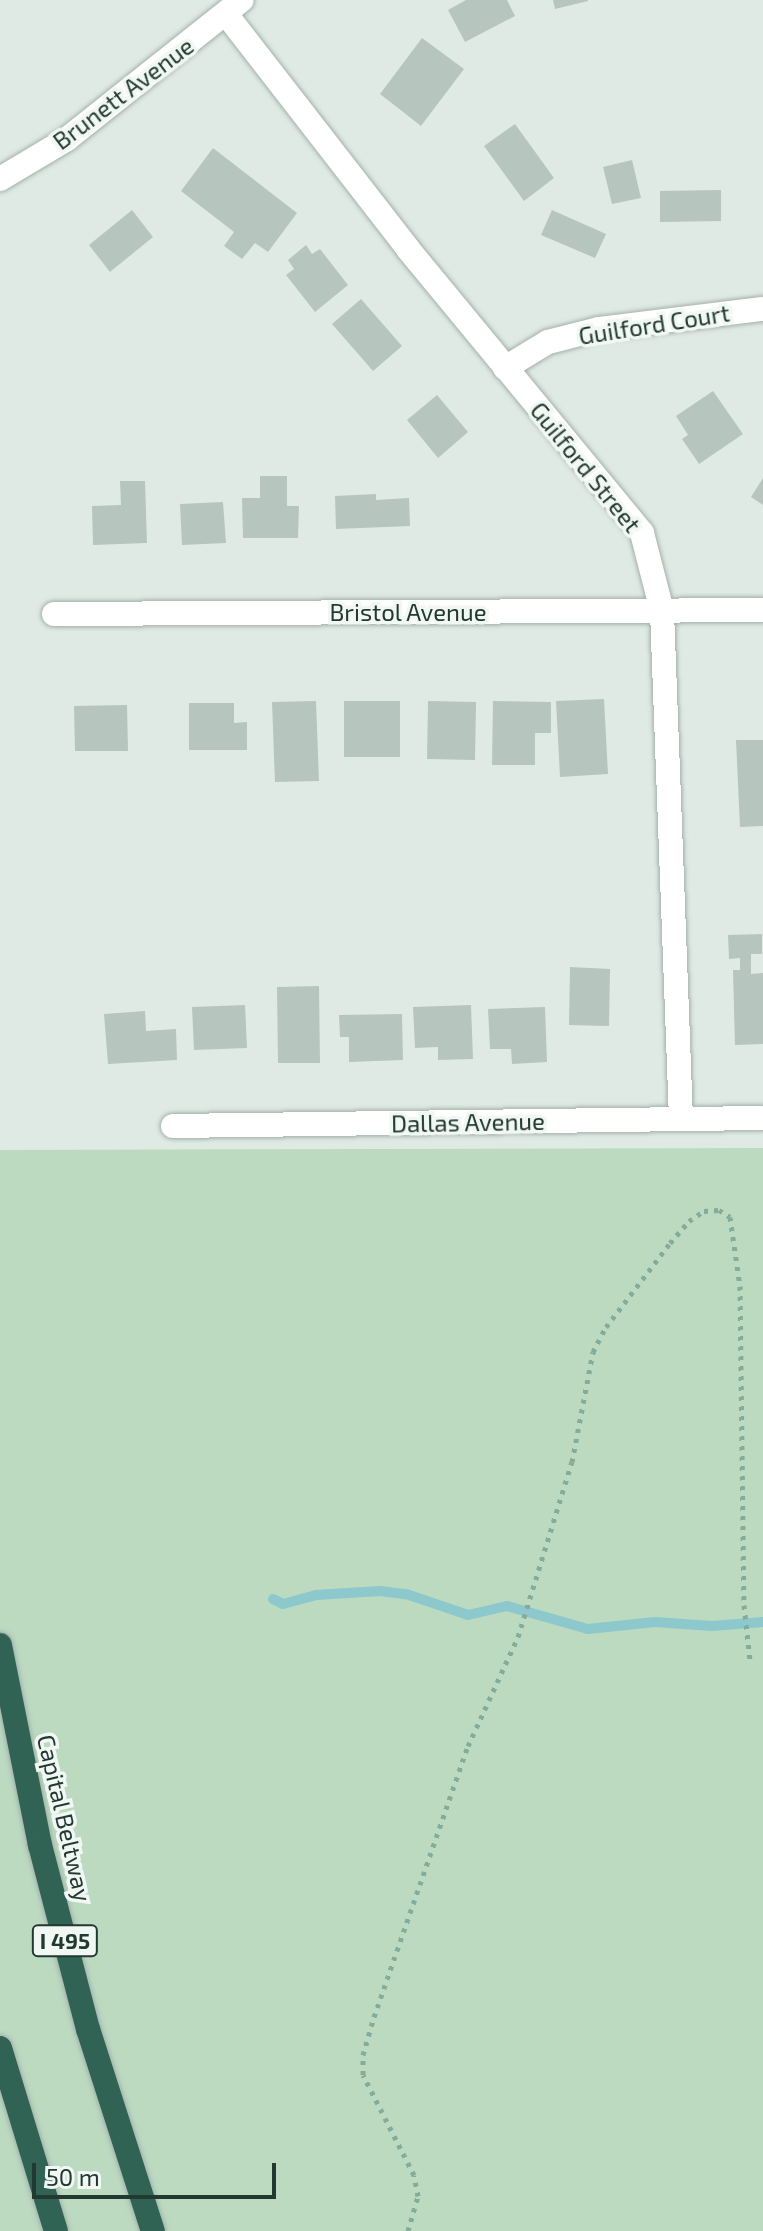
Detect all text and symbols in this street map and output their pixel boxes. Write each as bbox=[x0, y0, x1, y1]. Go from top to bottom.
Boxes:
street label: Brunett Avenue bbox=[47, 31, 199, 155]
street label: Guilford Court bbox=[576, 298, 732, 350]
street label: Guilford Street bbox=[525, 396, 647, 538]
street label: Bristol Avenue bbox=[329, 598, 487, 626]
street label: Dallas Avenue bbox=[391, 1106, 545, 1138]
street label: Capital Beltway bbox=[32, 1731, 98, 1905]
road number: I 495 bbox=[31, 1923, 99, 1959]
scale bar bbox=[36, 2147, 280, 2197]
text: 50 m bbox=[46, 2162, 100, 2191]

